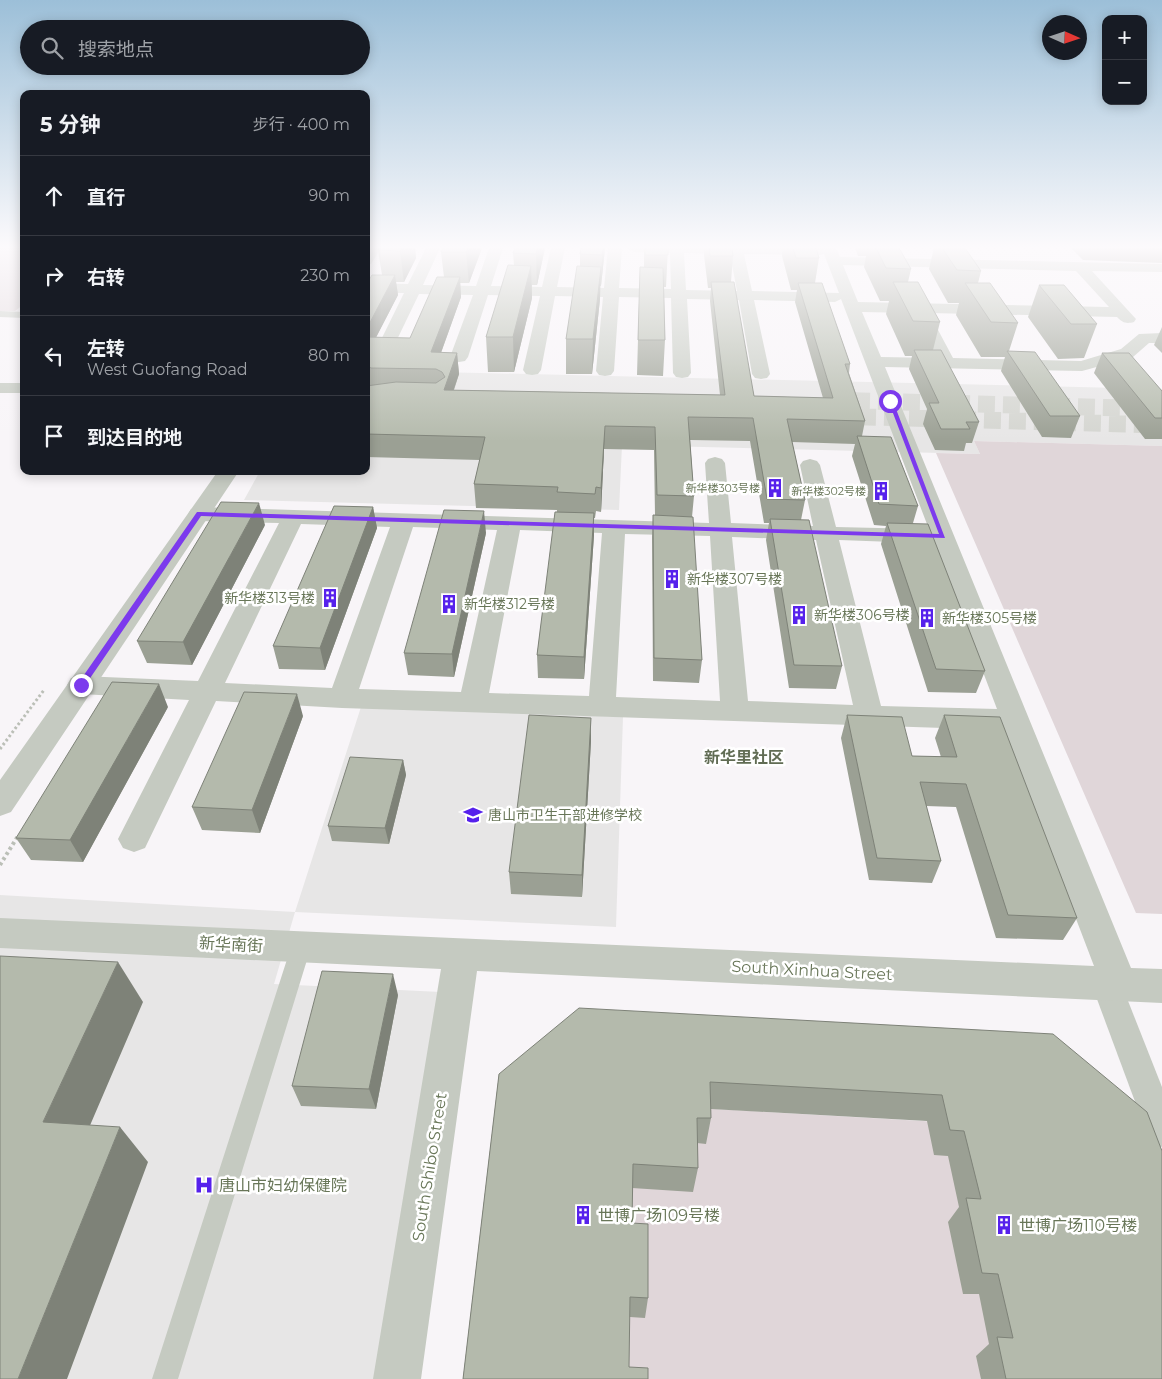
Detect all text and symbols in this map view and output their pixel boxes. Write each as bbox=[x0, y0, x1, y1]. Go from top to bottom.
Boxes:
north arrow bbox=[1042, 15, 1087, 60]
map controls bbox=[1102, 15, 1147, 105]
button: + bbox=[1102, 15, 1147, 60]
search box bbox=[20, 20, 370, 75]
icon: search bbox=[38, 34, 66, 62]
text: 搜索地点 bbox=[78, 38, 154, 61]
button: − bbox=[1102, 60, 1147, 105]
text: 5 分钟 bbox=[40, 112, 100, 137]
text: 步行 · 400 m bbox=[253, 115, 350, 134]
icon: ahead bbox=[40, 182, 68, 210]
text: 直行 bbox=[87, 186, 125, 209]
text: 90 m bbox=[308, 186, 350, 205]
icon: right bbox=[40, 262, 68, 290]
text: 右转 bbox=[87, 266, 125, 289]
text: 230 m bbox=[300, 266, 350, 285]
text: 左转 bbox=[87, 337, 125, 360]
icon: left bbox=[40, 342, 68, 370]
text: 80 m bbox=[308, 346, 350, 365]
text: West Guofang Road bbox=[87, 360, 248, 379]
route start bbox=[879, 390, 902, 413]
icon: arrive bbox=[40, 422, 68, 450]
text: 到达目的地 bbox=[87, 426, 182, 449]
building icon: 新华楼303号楼 bbox=[764, 477, 786, 499]
building icon: 新华楼302号楼 bbox=[870, 480, 892, 502]
place label: 新华楼303号楼 bbox=[685, 481, 760, 495]
place label: 新华楼302号楼 bbox=[791, 484, 866, 498]
building icon: 新华楼307号楼 bbox=[661, 568, 683, 590]
place label: 新华楼307号楼 bbox=[687, 570, 782, 588]
building icon: 新华楼313号楼 bbox=[319, 587, 341, 609]
place label: 新华楼313号楼 bbox=[224, 589, 315, 607]
building icon: 新华楼312号楼 bbox=[438, 593, 460, 615]
place label: 新华楼312号楼 bbox=[464, 595, 555, 613]
building icon: 新华楼306号楼 bbox=[788, 604, 810, 626]
place label: 新华楼306号楼 bbox=[814, 606, 910, 624]
building icon: 新华楼305号楼 bbox=[916, 607, 938, 629]
place label: 新华楼305号楼 bbox=[942, 609, 1037, 627]
route end bbox=[70, 674, 93, 697]
district label: 新华里社区 bbox=[704, 748, 784, 767]
school or university icon: 唐山市卫生干部进修学校 bbox=[462, 804, 484, 826]
place label: 唐山市卫生干部进修学校 bbox=[488, 806, 642, 824]
street label: 新华南街 bbox=[199, 933, 263, 956]
street label: South Xinhua Street bbox=[731, 957, 894, 984]
street label: South Shibo Street bbox=[408, 1091, 451, 1243]
hospital icon: 唐山市妇幼保健院 bbox=[193, 1174, 215, 1196]
place label: 唐山市妇幼保健院 bbox=[219, 1176, 347, 1195]
building icon: 世博广场109号楼 bbox=[572, 1204, 594, 1226]
place label: 世博广场109号楼 bbox=[598, 1206, 720, 1225]
building icon: 世博广场110号楼 bbox=[993, 1214, 1015, 1236]
place label: 世博广场110号楼 bbox=[1019, 1216, 1137, 1235]

